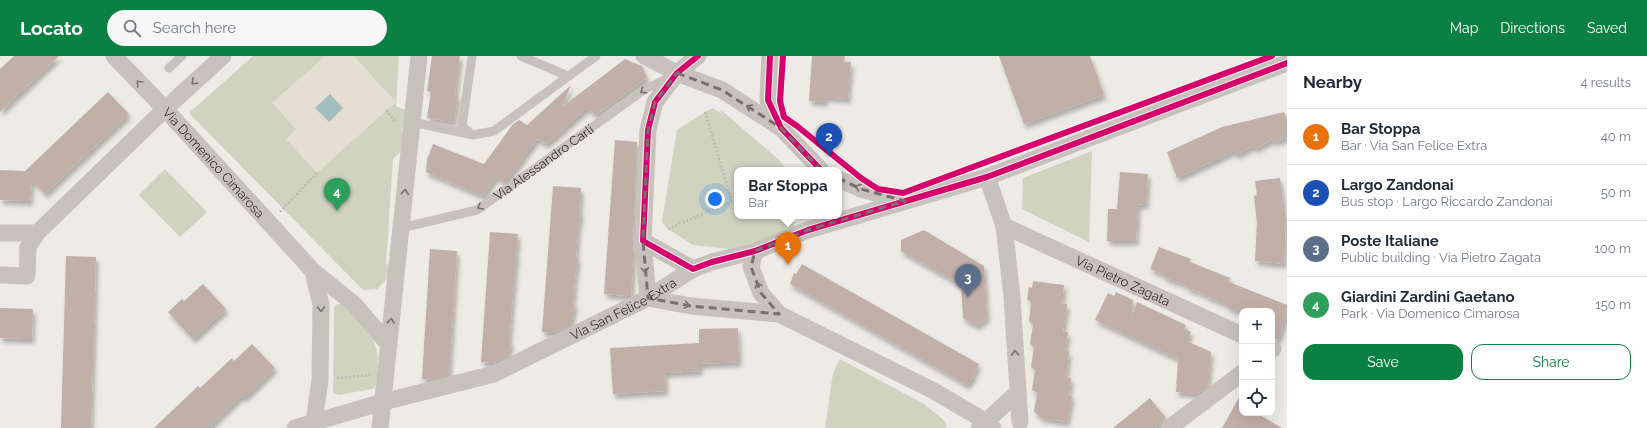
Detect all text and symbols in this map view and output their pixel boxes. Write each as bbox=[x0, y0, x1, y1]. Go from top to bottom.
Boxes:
search box bbox=[107, 10, 387, 46]
text: Locato bbox=[20, 17, 83, 39]
icon: search bbox=[121, 17, 143, 39]
text: Search here bbox=[153, 19, 236, 37]
text: Map bbox=[1450, 20, 1478, 36]
text: Directions bbox=[1500, 20, 1565, 36]
text: Saved bbox=[1587, 20, 1627, 36]
text: Nearby bbox=[1303, 72, 1362, 92]
text: 4 results bbox=[1580, 75, 1631, 90]
one-way arrow bbox=[191, 78, 199, 85]
one-way arrow bbox=[136, 80, 144, 88]
one-way arrow bbox=[640, 86, 647, 93]
street label: Via Domenico Cimarosa bbox=[160, 105, 267, 221]
one-way arrow bbox=[746, 105, 753, 112]
text: Bar Stoppa bbox=[1341, 120, 1420, 138]
street label: Via Alessandro Carli bbox=[491, 122, 597, 204]
pin: 2 bbox=[816, 123, 842, 156]
text: 1 bbox=[1313, 129, 1319, 144]
text: 40 m bbox=[1601, 129, 1631, 144]
text: Bar · Via San Felice Extra bbox=[1341, 138, 1487, 153]
popup bbox=[734, 167, 842, 219]
text: Largo Zandonai bbox=[1341, 176, 1454, 194]
text: Bar Stoppa bbox=[748, 177, 828, 195]
pin: 4 bbox=[324, 178, 350, 211]
one-way arrow bbox=[855, 184, 862, 192]
text: 2 bbox=[1312, 185, 1320, 200]
text: 50 m bbox=[1601, 185, 1631, 200]
one-way arrow bbox=[400, 189, 409, 195]
your location bbox=[705, 189, 725, 209]
text: Bus stop · Largo Riccardo Zandonai bbox=[1341, 194, 1553, 209]
text: Bar bbox=[748, 195, 769, 210]
one-way arrow bbox=[477, 203, 484, 210]
pin: 1 bbox=[775, 232, 801, 265]
text: Poste Italiane bbox=[1341, 232, 1439, 250]
text: 3 bbox=[1312, 241, 1320, 256]
text: 100 m bbox=[1594, 241, 1631, 256]
text: Public building · Via Pietro Zagata bbox=[1341, 250, 1541, 265]
street label: Via Pietro Zagata bbox=[1073, 253, 1172, 309]
pin: 3 bbox=[955, 264, 981, 297]
one-way arrow bbox=[640, 267, 649, 273]
street label: Via San Felice Extra bbox=[568, 275, 679, 343]
one-way arrow bbox=[754, 282, 763, 289]
text: Giardini Zardini Gaetano bbox=[1341, 288, 1515, 306]
text: 4 bbox=[1312, 297, 1320, 312]
text: 150 m bbox=[1595, 297, 1631, 312]
one-way arrow bbox=[684, 301, 690, 309]
one-way arrow bbox=[317, 306, 325, 312]
text: Park · Via Domenico Cimarosa bbox=[1341, 306, 1520, 321]
map controls bbox=[1239, 308, 1275, 416]
button: + bbox=[1239, 308, 1275, 344]
one-way arrow bbox=[387, 318, 396, 324]
button: − bbox=[1239, 344, 1275, 380]
button: Save bbox=[1303, 344, 1463, 380]
button: Share bbox=[1471, 344, 1631, 380]
one-way arrow bbox=[1011, 350, 1020, 356]
button: locate bbox=[1239, 380, 1275, 416]

